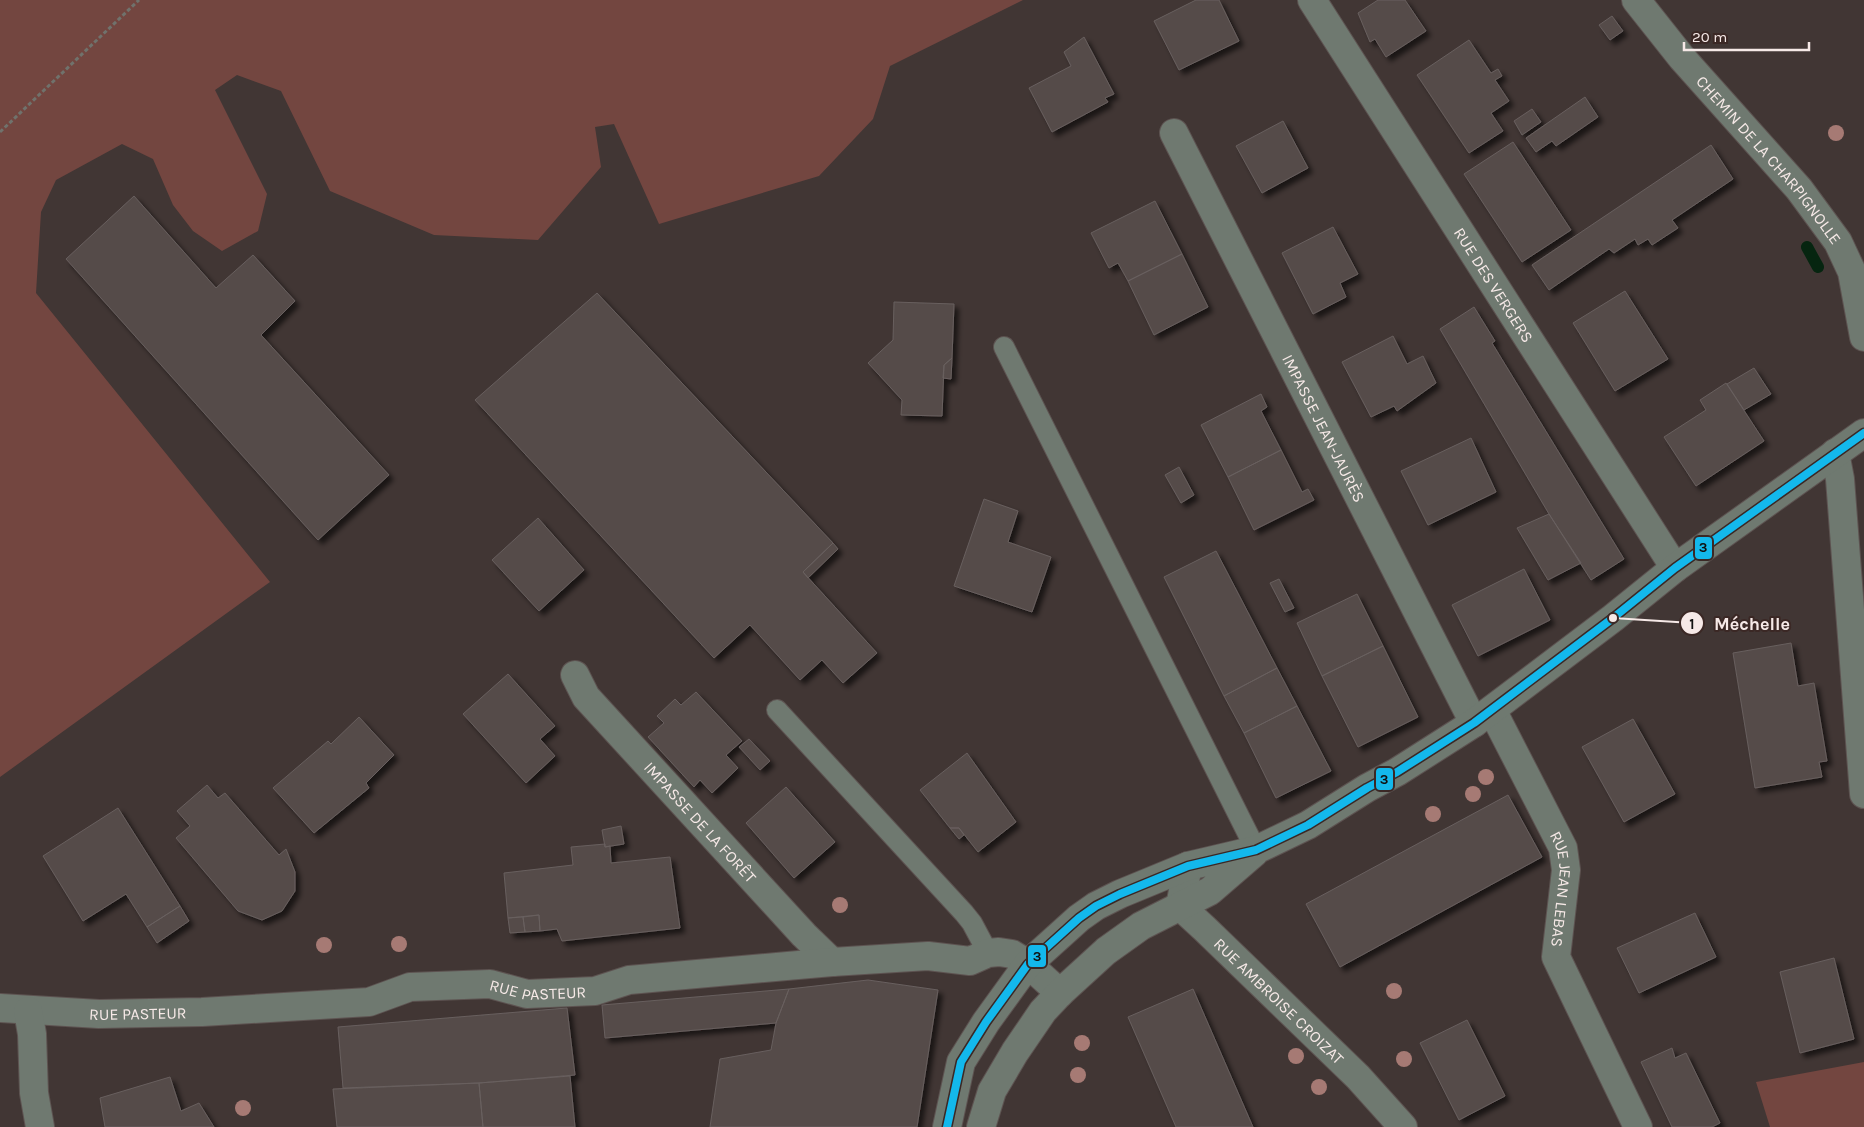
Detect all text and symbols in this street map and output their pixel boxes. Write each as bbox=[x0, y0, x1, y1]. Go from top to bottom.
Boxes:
scale bar bbox=[1684, 20, 1809, 52]
text: 20 m bbox=[1692, 28, 1727, 46]
street label: CHEMIN DE LA CHARPIGNOLLE bbox=[1692, 72, 1845, 248]
street label: RUE DES VERGERS bbox=[1450, 224, 1537, 346]
street label: IMPASSE JEAN-JAURÈS bbox=[1278, 351, 1369, 505]
line badge: 3 bbox=[1694, 536, 1713, 560]
text: 3 bbox=[1699, 539, 1707, 556]
callout: Méchelle bbox=[1679, 607, 1800, 640]
text: Méchelle bbox=[1714, 613, 1790, 635]
text: 1 bbox=[1689, 615, 1695, 633]
street label: IMPASSE DE LA FORÊT bbox=[640, 758, 760, 887]
line badge: 3 bbox=[1375, 767, 1394, 791]
text: 3 bbox=[1380, 771, 1388, 788]
street label: RUE JEAN LEBAS bbox=[1546, 828, 1575, 948]
street label: RUE AMBROISE CROIZAT bbox=[1210, 934, 1348, 1068]
line badge: 3 bbox=[1027, 944, 1047, 968]
text: 3 bbox=[1033, 948, 1041, 965]
street label: RUE PASTEUR bbox=[487, 975, 587, 1005]
street label: RUE PASTEUR bbox=[88, 1003, 187, 1024]

